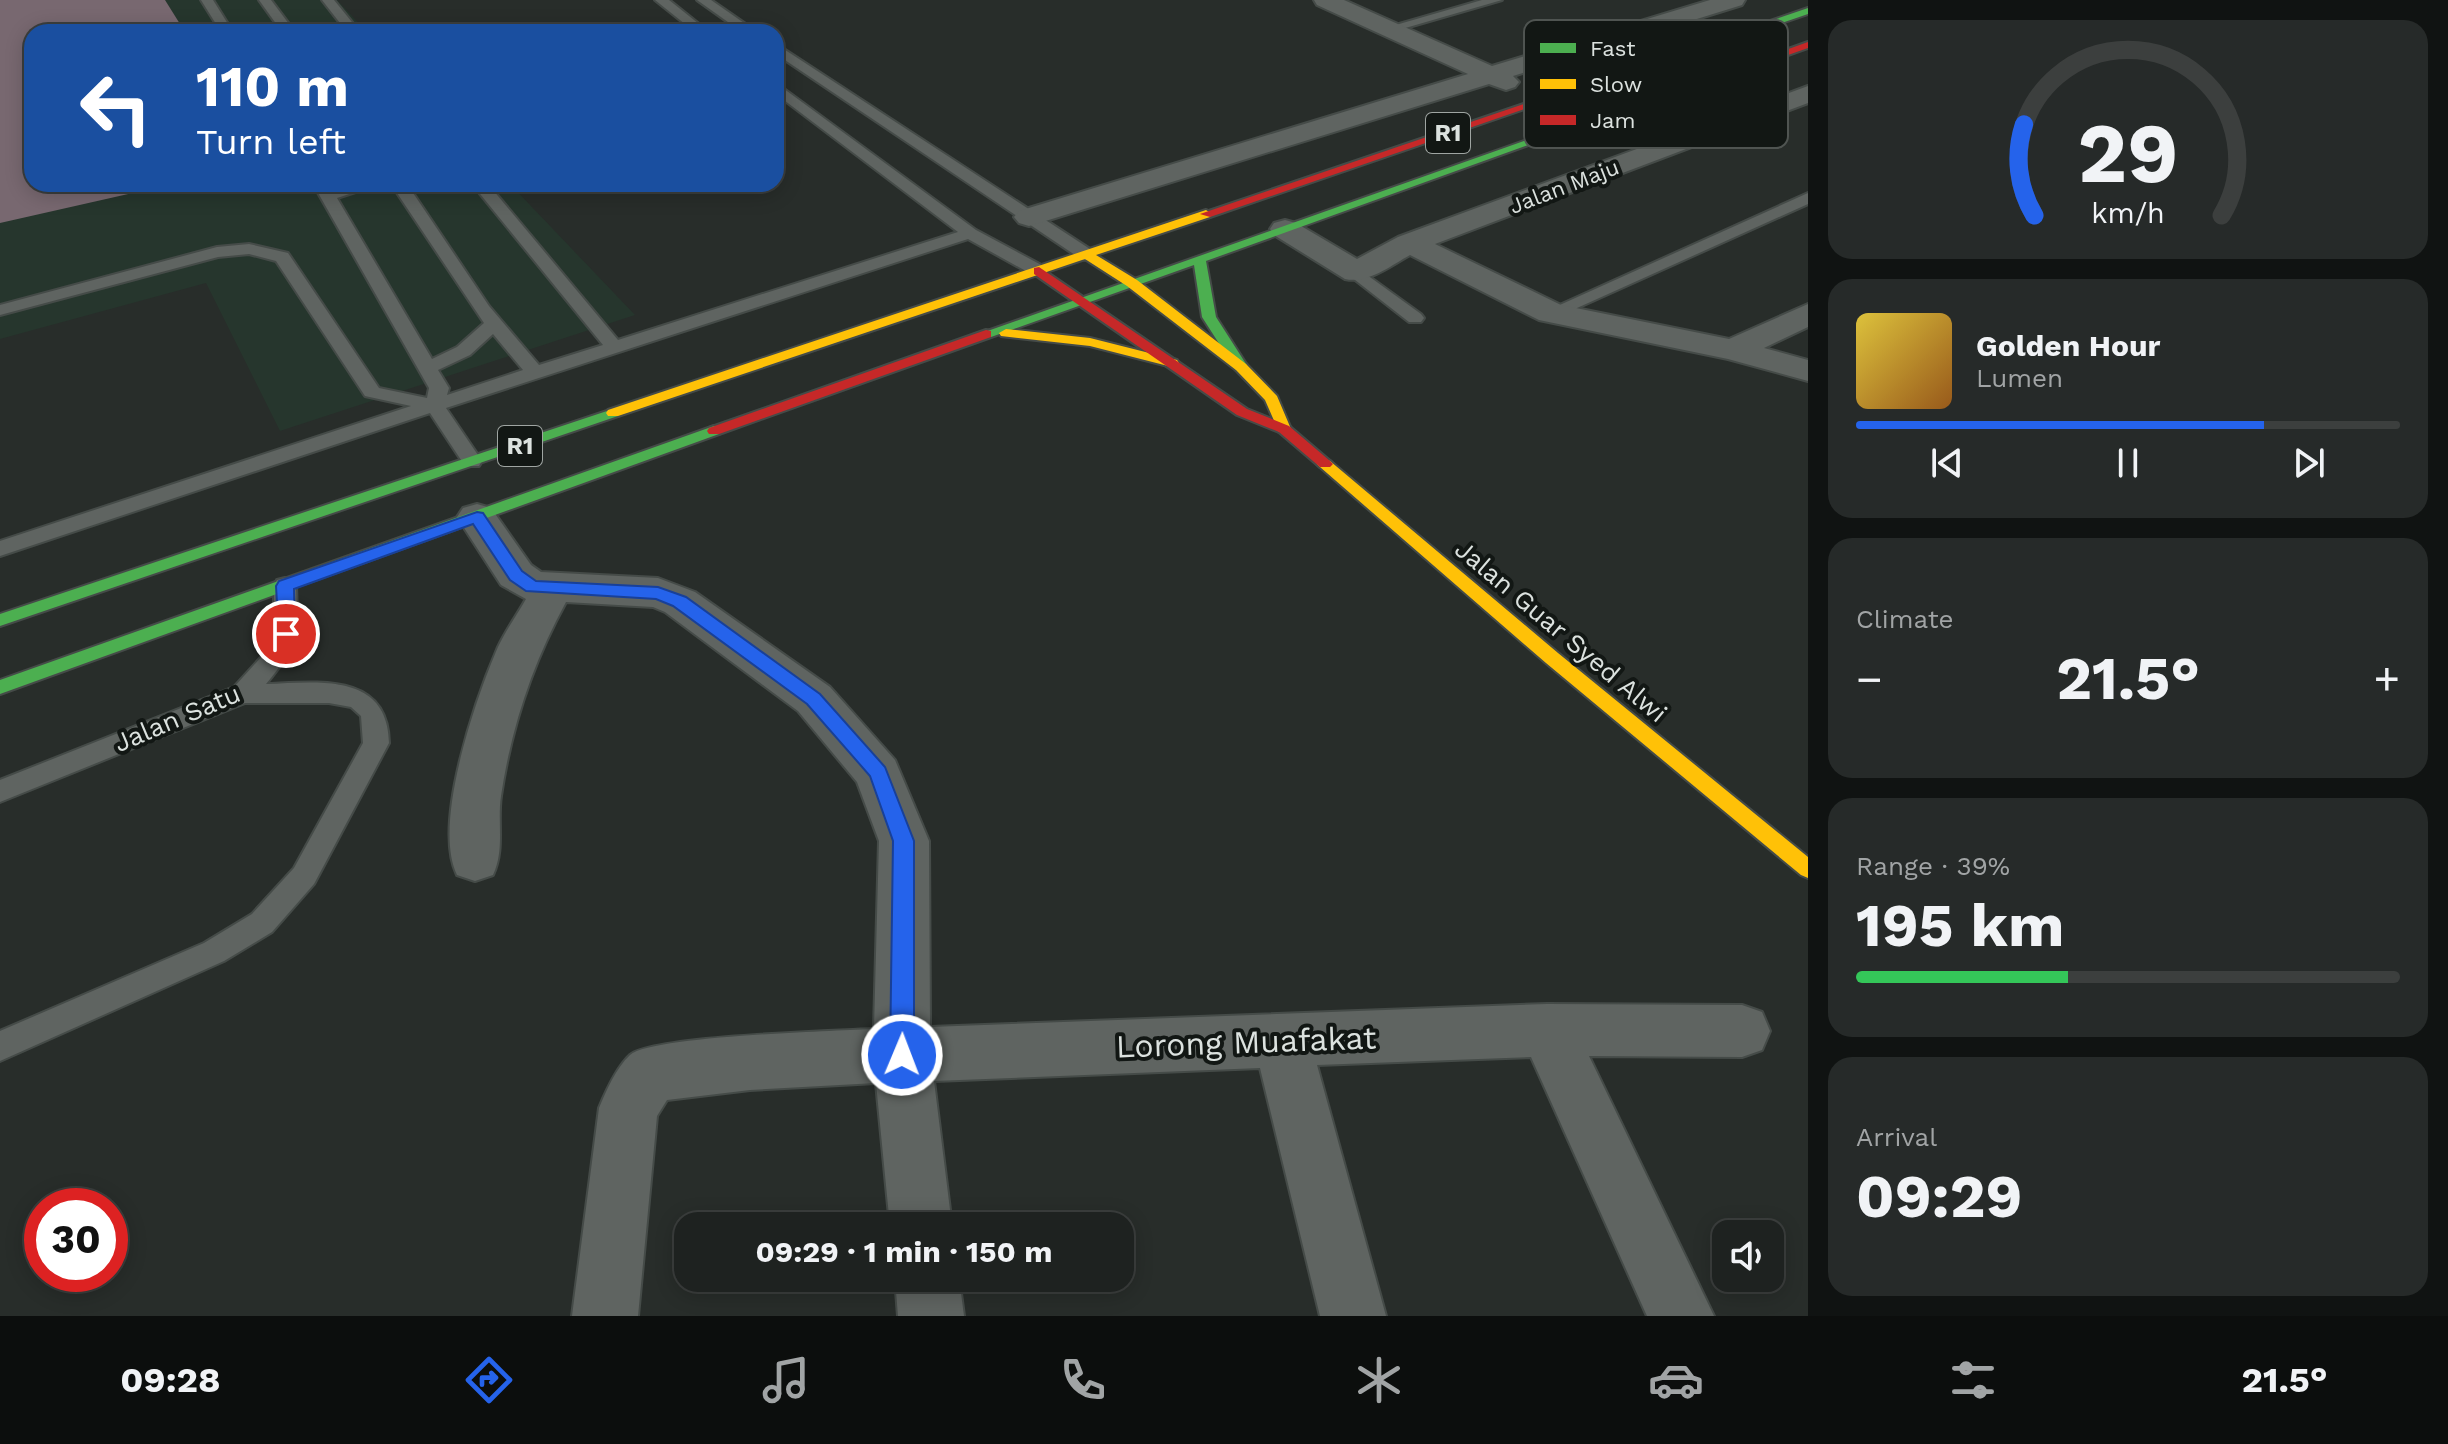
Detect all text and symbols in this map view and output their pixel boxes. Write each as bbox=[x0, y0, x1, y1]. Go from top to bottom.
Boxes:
legend bbox=[1524, 20, 1788, 148]
text: Fast bbox=[1590, 36, 1636, 61]
text: 110 m bbox=[196, 54, 349, 120]
icon: left bbox=[64, 56, 168, 160]
text: Slow bbox=[1590, 72, 1642, 97]
text: 29 bbox=[2078, 104, 2178, 201]
text: Jam bbox=[1590, 108, 1635, 133]
road number: R1 bbox=[1426, 113, 1470, 153]
text: Turn left bbox=[196, 121, 346, 163]
street label: Jalan Maju bbox=[1506, 154, 1623, 219]
text: km/h bbox=[2091, 196, 2165, 230]
text: Golden Hour bbox=[1976, 328, 2160, 363]
text: Lumen bbox=[1976, 363, 2063, 393]
road number: R1 bbox=[498, 426, 542, 466]
icon: previous bbox=[1925, 441, 1969, 485]
icon: pause bbox=[2106, 441, 2150, 485]
icon: next bbox=[2287, 441, 2331, 485]
street label: Jalan Guar Syed Alwi bbox=[1449, 534, 1673, 728]
pin bbox=[252, 600, 320, 668]
text: Climate bbox=[1856, 604, 1954, 634]
icon: arrive bbox=[264, 612, 308, 656]
text: 21.5° bbox=[2056, 643, 2200, 714]
text: − bbox=[1856, 653, 1883, 705]
text: + bbox=[2373, 653, 2400, 705]
street label: Jalan Satu bbox=[109, 678, 245, 758]
text: Range · 39% bbox=[1856, 851, 2010, 881]
text: 195 km bbox=[1856, 890, 2064, 961]
position arrow bbox=[860, 1013, 944, 1097]
street label: Lorong Muafakat bbox=[1115, 1018, 1377, 1066]
text: Arrival bbox=[1856, 1122, 1937, 1152]
text: 09:29 bbox=[1856, 1161, 2022, 1232]
speed limit sign: 30 bbox=[24, 1188, 128, 1292]
map controls bbox=[1712, 1220, 1784, 1292]
button: sound bbox=[1712, 1220, 1784, 1292]
text: 09:29 · 1 min · 150 m bbox=[755, 1234, 1053, 1269]
icon: directions bbox=[461, 1352, 517, 1408]
icon: music bbox=[758, 1352, 814, 1408]
icon: phone bbox=[1055, 1352, 1111, 1408]
icon: climate bbox=[1351, 1352, 1407, 1408]
icon: car bbox=[1648, 1352, 1704, 1408]
icon: filters bbox=[1945, 1352, 2001, 1408]
text: 09:28 bbox=[120, 1359, 221, 1401]
text: 21.5° bbox=[2241, 1359, 2328, 1401]

